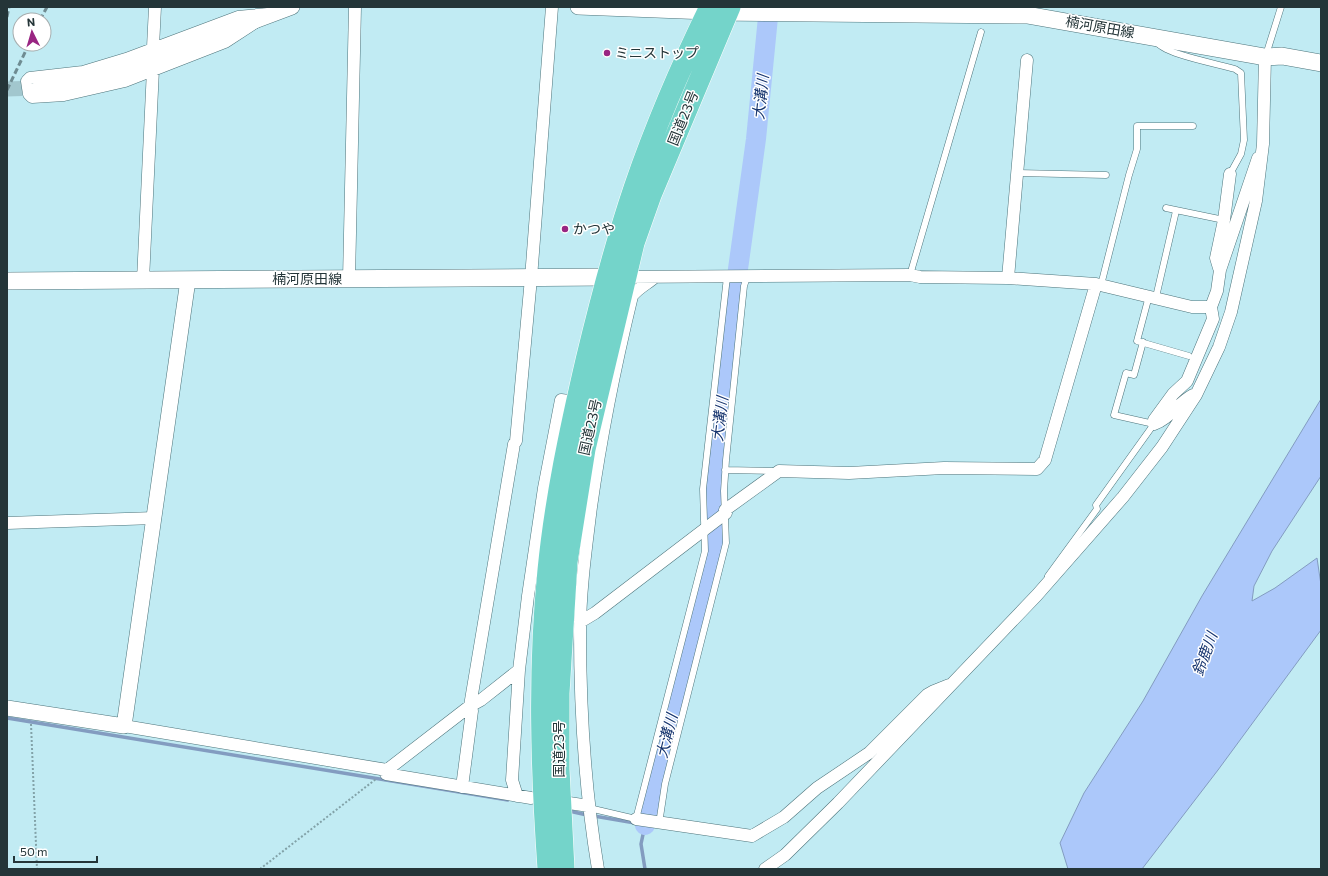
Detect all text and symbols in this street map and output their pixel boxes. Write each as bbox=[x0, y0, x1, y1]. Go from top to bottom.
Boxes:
north arrow bbox=[12, 12, 52, 52]
street label: 楠河原田線 bbox=[1064, 12, 1136, 41]
text: N bbox=[26, 15, 36, 28]
place label: ミニストップ bbox=[615, 44, 699, 61]
marker: ミニストップ bbox=[602, 48, 612, 58]
water label: 大溝川 bbox=[749, 72, 772, 120]
street label: 国道23号 bbox=[664, 88, 701, 148]
place label: かつや bbox=[573, 220, 615, 237]
marker: かつや bbox=[560, 224, 570, 234]
street label: 楠河原田線 bbox=[272, 270, 342, 287]
water label: 大溝川 bbox=[707, 393, 731, 442]
street label: 国道23号 bbox=[575, 397, 604, 457]
water label: 鈴鹿川 bbox=[1188, 628, 1221, 678]
water label: 大溝川 bbox=[652, 710, 681, 760]
street label: 国道23号 bbox=[550, 720, 567, 778]
scale bar bbox=[14, 838, 97, 864]
text: 50 m bbox=[20, 844, 48, 858]

